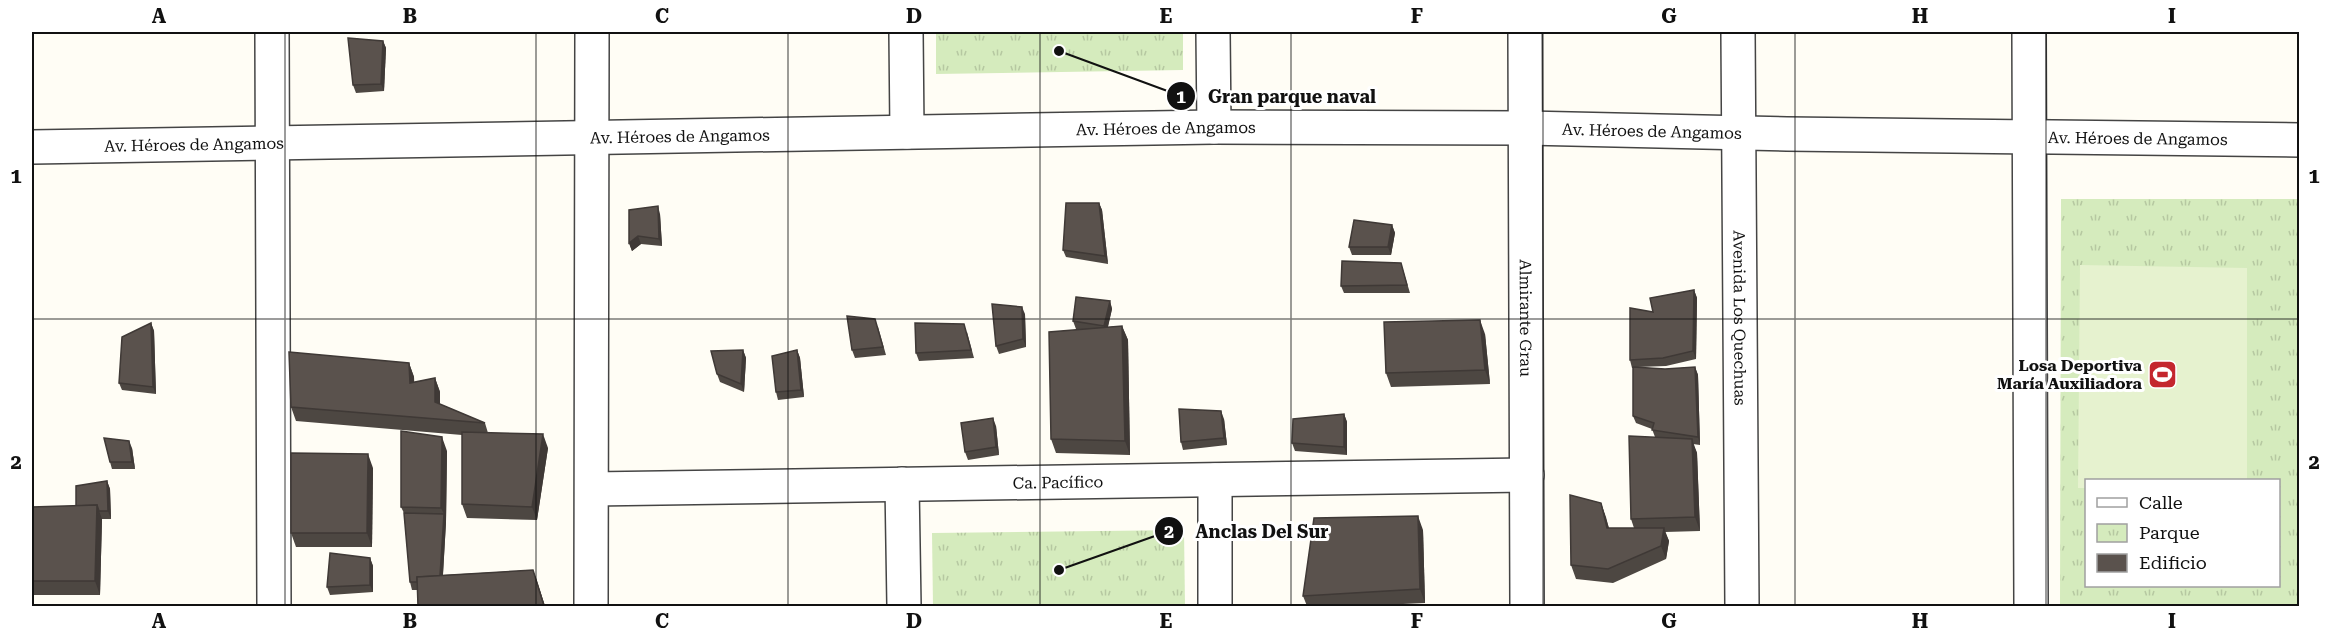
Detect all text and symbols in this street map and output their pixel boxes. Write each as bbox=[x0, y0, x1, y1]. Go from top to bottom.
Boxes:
text: A bbox=[152, 4, 167, 28]
text: B bbox=[403, 4, 417, 28]
text: C bbox=[655, 4, 669, 28]
text: D bbox=[906, 4, 922, 28]
text: E bbox=[1160, 4, 1173, 28]
text: F bbox=[1411, 4, 1423, 28]
text: G bbox=[1661, 4, 1677, 28]
text: H bbox=[1912, 4, 1928, 28]
text: I bbox=[2168, 4, 2176, 28]
callout: Gran parque naval bbox=[1166, 78, 1388, 114]
text: 1 bbox=[1176, 86, 1186, 107]
text: Gran parque naval bbox=[1208, 86, 1376, 107]
street label: Av. Héroes de Angamos bbox=[1076, 117, 1256, 139]
street label: Av. Héroes de Angamos bbox=[1562, 119, 1742, 142]
street label: Av. Héroes de Angamos bbox=[590, 125, 770, 147]
street label: Av. Héroes de Angamos bbox=[2048, 128, 2228, 149]
street label: Av. Héroes de Angamos bbox=[104, 133, 284, 155]
text: 1 bbox=[10, 164, 22, 188]
text: 1 bbox=[2308, 164, 2320, 188]
street label: Avenida Los Quechuas bbox=[1730, 230, 1750, 406]
street label: Almirante Grau bbox=[1516, 259, 1536, 377]
place label: Losa Deportiva María Auxiliadora bbox=[1997, 356, 2143, 393]
sports icon: Losa Deportiva María Auxiliadora bbox=[2147, 358, 2179, 390]
text: 2 bbox=[10, 450, 22, 474]
text: 2 bbox=[2308, 450, 2320, 474]
street label: Ca. Pacífico bbox=[1013, 472, 1103, 492]
legend bbox=[2085, 479, 2280, 587]
text: Calle bbox=[2139, 492, 2183, 513]
callout: Anclas Del Sur bbox=[1154, 513, 1341, 549]
text: 2 bbox=[1164, 521, 1174, 542]
text: Anclas Del Sur bbox=[1196, 521, 1328, 542]
text: Parque bbox=[2139, 522, 2200, 543]
text: Edificio bbox=[2139, 552, 2207, 573]
text: A bbox=[152, 609, 167, 633]
text: B bbox=[403, 609, 417, 633]
text: C bbox=[655, 609, 669, 633]
text: D bbox=[906, 609, 922, 633]
text: E bbox=[1160, 609, 1173, 633]
text: F bbox=[1411, 609, 1423, 633]
text: G bbox=[1661, 609, 1677, 633]
text: H bbox=[1912, 609, 1928, 633]
text: I bbox=[2168, 609, 2176, 633]

